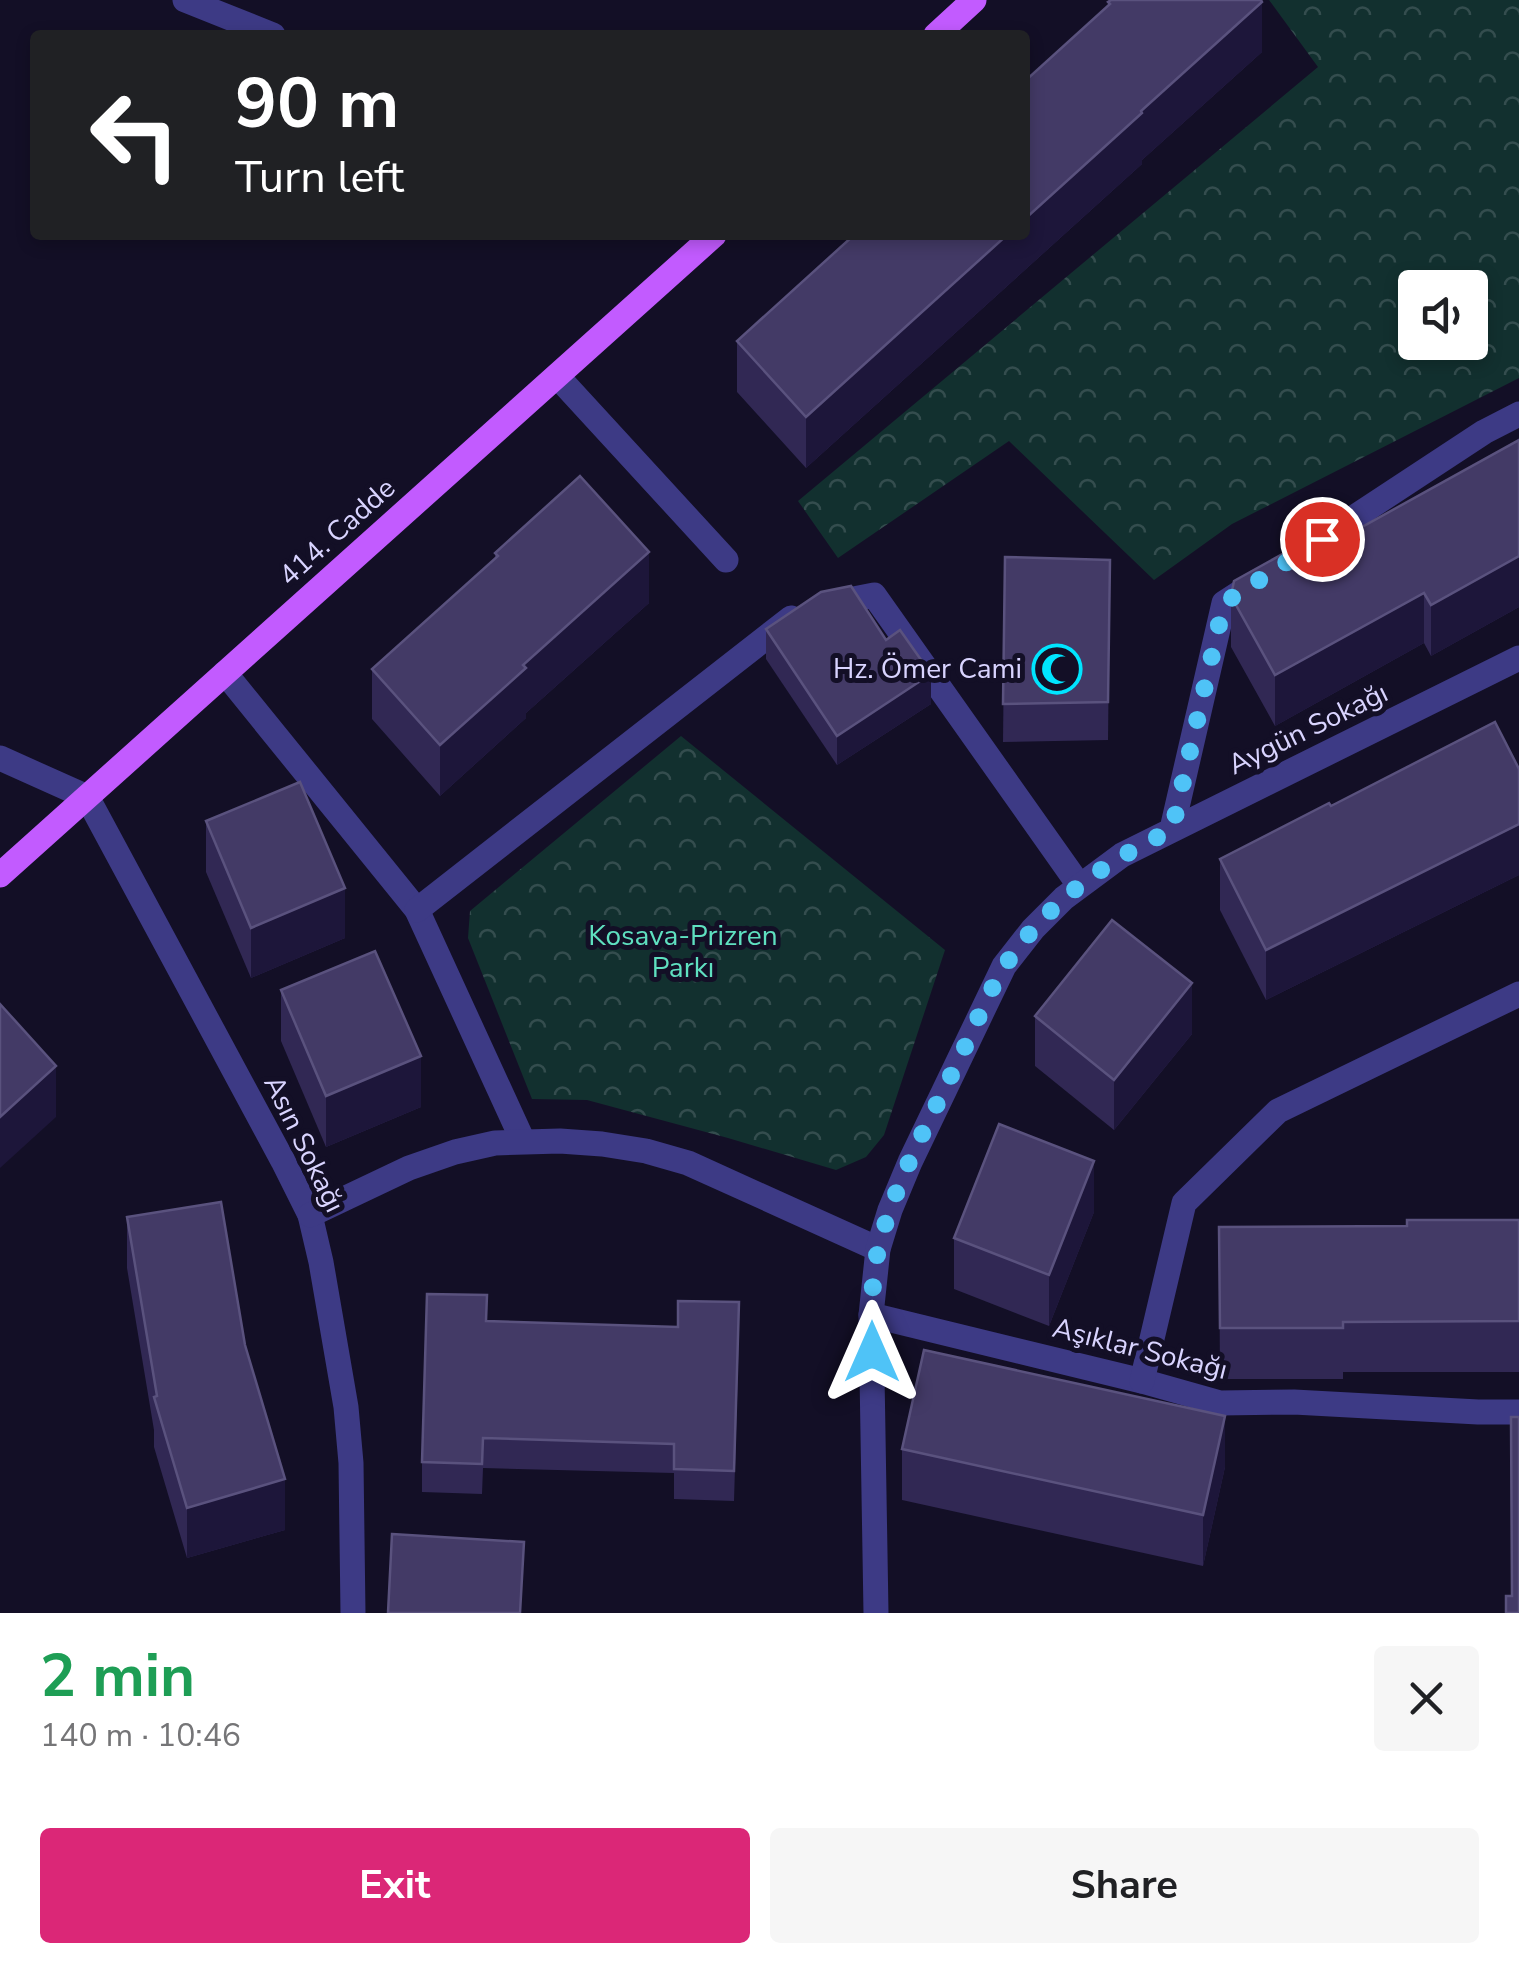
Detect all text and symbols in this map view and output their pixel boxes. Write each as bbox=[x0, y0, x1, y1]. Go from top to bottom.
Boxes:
text: 90 m bbox=[235, 56, 399, 152]
icon: left bbox=[70, 70, 200, 200]
text: Turn left bbox=[235, 147, 404, 208]
map controls bbox=[1398, 270, 1488, 360]
button: sound bbox=[1398, 270, 1488, 360]
street label: 414. Cadde bbox=[271, 469, 403, 595]
pin bbox=[1280, 497, 1365, 582]
icon: arrive bbox=[1295, 512, 1350, 567]
mosque icon: Hz. Ömer Cami bbox=[1031, 643, 1083, 695]
place label: Hz. Ömer Cami bbox=[833, 650, 1022, 688]
street label: Aygün Sokağı bbox=[1222, 674, 1394, 784]
park label: Kosava-Prizren Parkı bbox=[588, 917, 778, 987]
street label: Asın Sokağı bbox=[255, 1069, 353, 1219]
position arrow bbox=[820, 1300, 924, 1404]
street label: Aşıklar Sokağı bbox=[1049, 1309, 1231, 1389]
text: 2 min bbox=[40, 1635, 195, 1717]
button: close bbox=[1374, 1646, 1479, 1751]
text: 140 m · 10:46 bbox=[40, 1714, 241, 1757]
button: Exit bbox=[40, 1828, 750, 1943]
button: Share bbox=[770, 1828, 1479, 1943]

